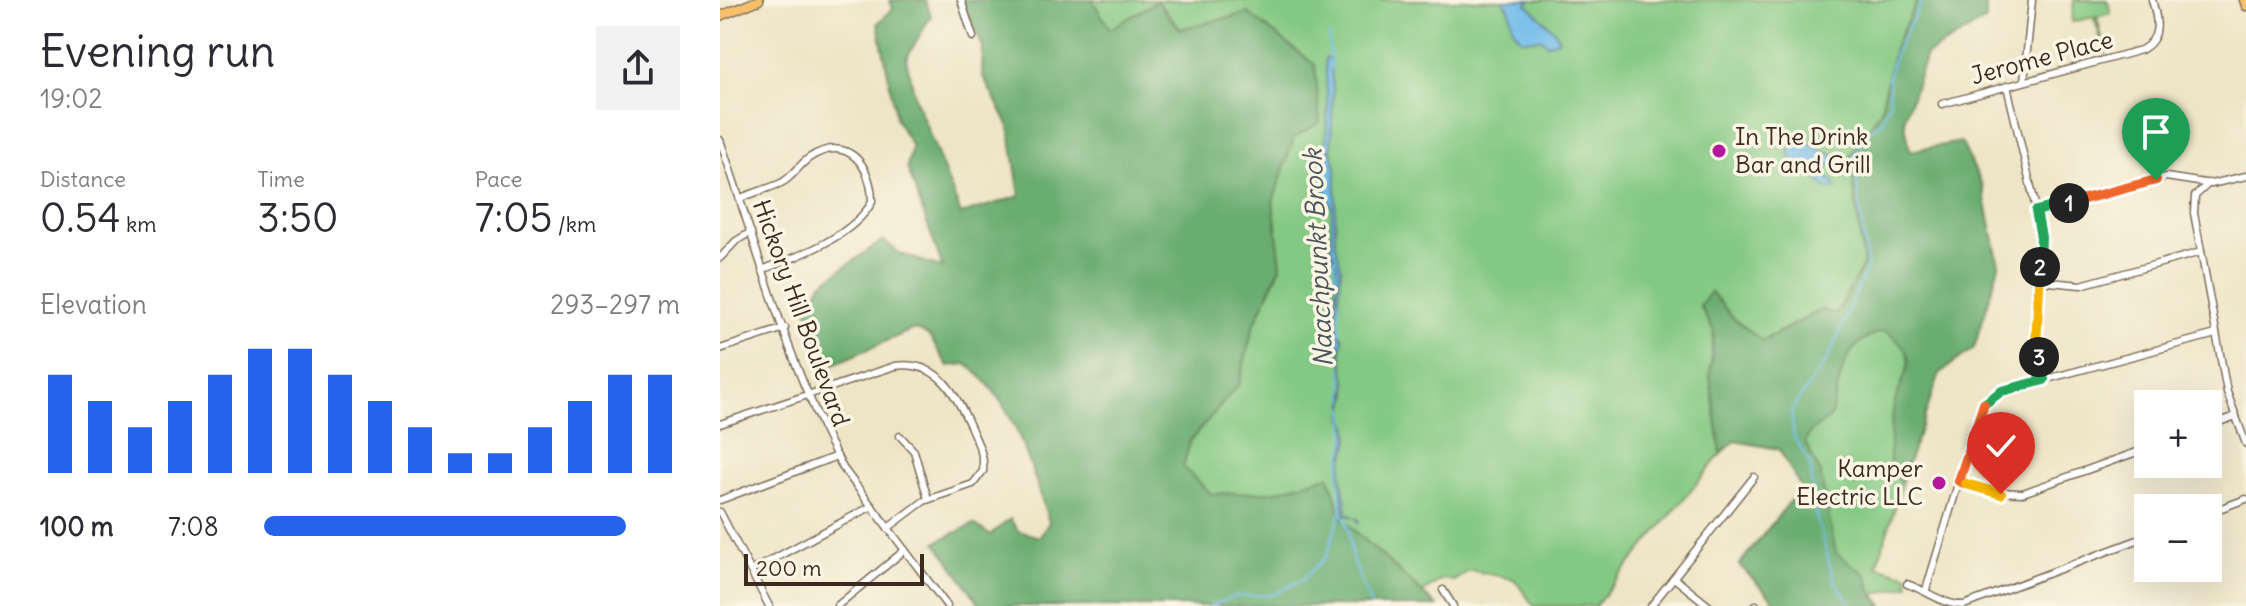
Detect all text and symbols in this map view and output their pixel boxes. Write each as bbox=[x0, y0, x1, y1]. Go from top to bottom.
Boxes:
text: Evening run bbox=[40, 24, 275, 79]
street label: Jerome Place bbox=[1967, 24, 2116, 90]
button: share bbox=[596, 26, 680, 110]
text: 19:02 bbox=[40, 82, 103, 115]
pin bbox=[2122, 98, 2190, 180]
icon: arrive bbox=[2134, 110, 2178, 154]
place label: In The Drink Bar and Grill bbox=[1735, 121, 1871, 179]
marker: In The Drink Bar and Grill bbox=[1710, 142, 1728, 160]
water label: Naachpunkt Brook bbox=[1295, 146, 1340, 368]
text: Distance bbox=[40, 165, 126, 193]
text: Time bbox=[257, 165, 305, 193]
text: Pace bbox=[475, 165, 522, 193]
pin: 1 bbox=[2049, 183, 2089, 223]
text: 1 bbox=[2065, 189, 2073, 217]
text: 0.54 bbox=[40, 193, 121, 243]
text: 3:50 bbox=[257, 193, 338, 243]
text: 7:05 bbox=[475, 193, 553, 243]
street label: Hickory Hill Boulevard bbox=[747, 195, 857, 430]
text: km bbox=[121, 210, 157, 238]
text: /km bbox=[553, 210, 596, 238]
pin: 2 bbox=[2020, 247, 2060, 287]
text: 2 bbox=[2034, 253, 2046, 281]
text: Elevation bbox=[40, 288, 147, 321]
text: 293–297 m bbox=[550, 288, 680, 321]
pin: 3 bbox=[2019, 337, 2059, 377]
text: 3 bbox=[2033, 343, 2045, 371]
map controls bbox=[2134, 390, 2222, 582]
button: + bbox=[2134, 390, 2222, 478]
pin bbox=[1967, 412, 2035, 494]
icon: check bbox=[1979, 424, 2023, 468]
place label: Kamper Electric LLC bbox=[1796, 453, 1923, 511]
marker: Kamper Electric LLC bbox=[1930, 474, 1948, 492]
button: − bbox=[2134, 494, 2222, 582]
text: 100 m bbox=[40, 510, 114, 543]
text: 7:08 bbox=[168, 510, 219, 543]
scale bar bbox=[744, 550, 924, 586]
text: 200 m bbox=[756, 554, 822, 582]

